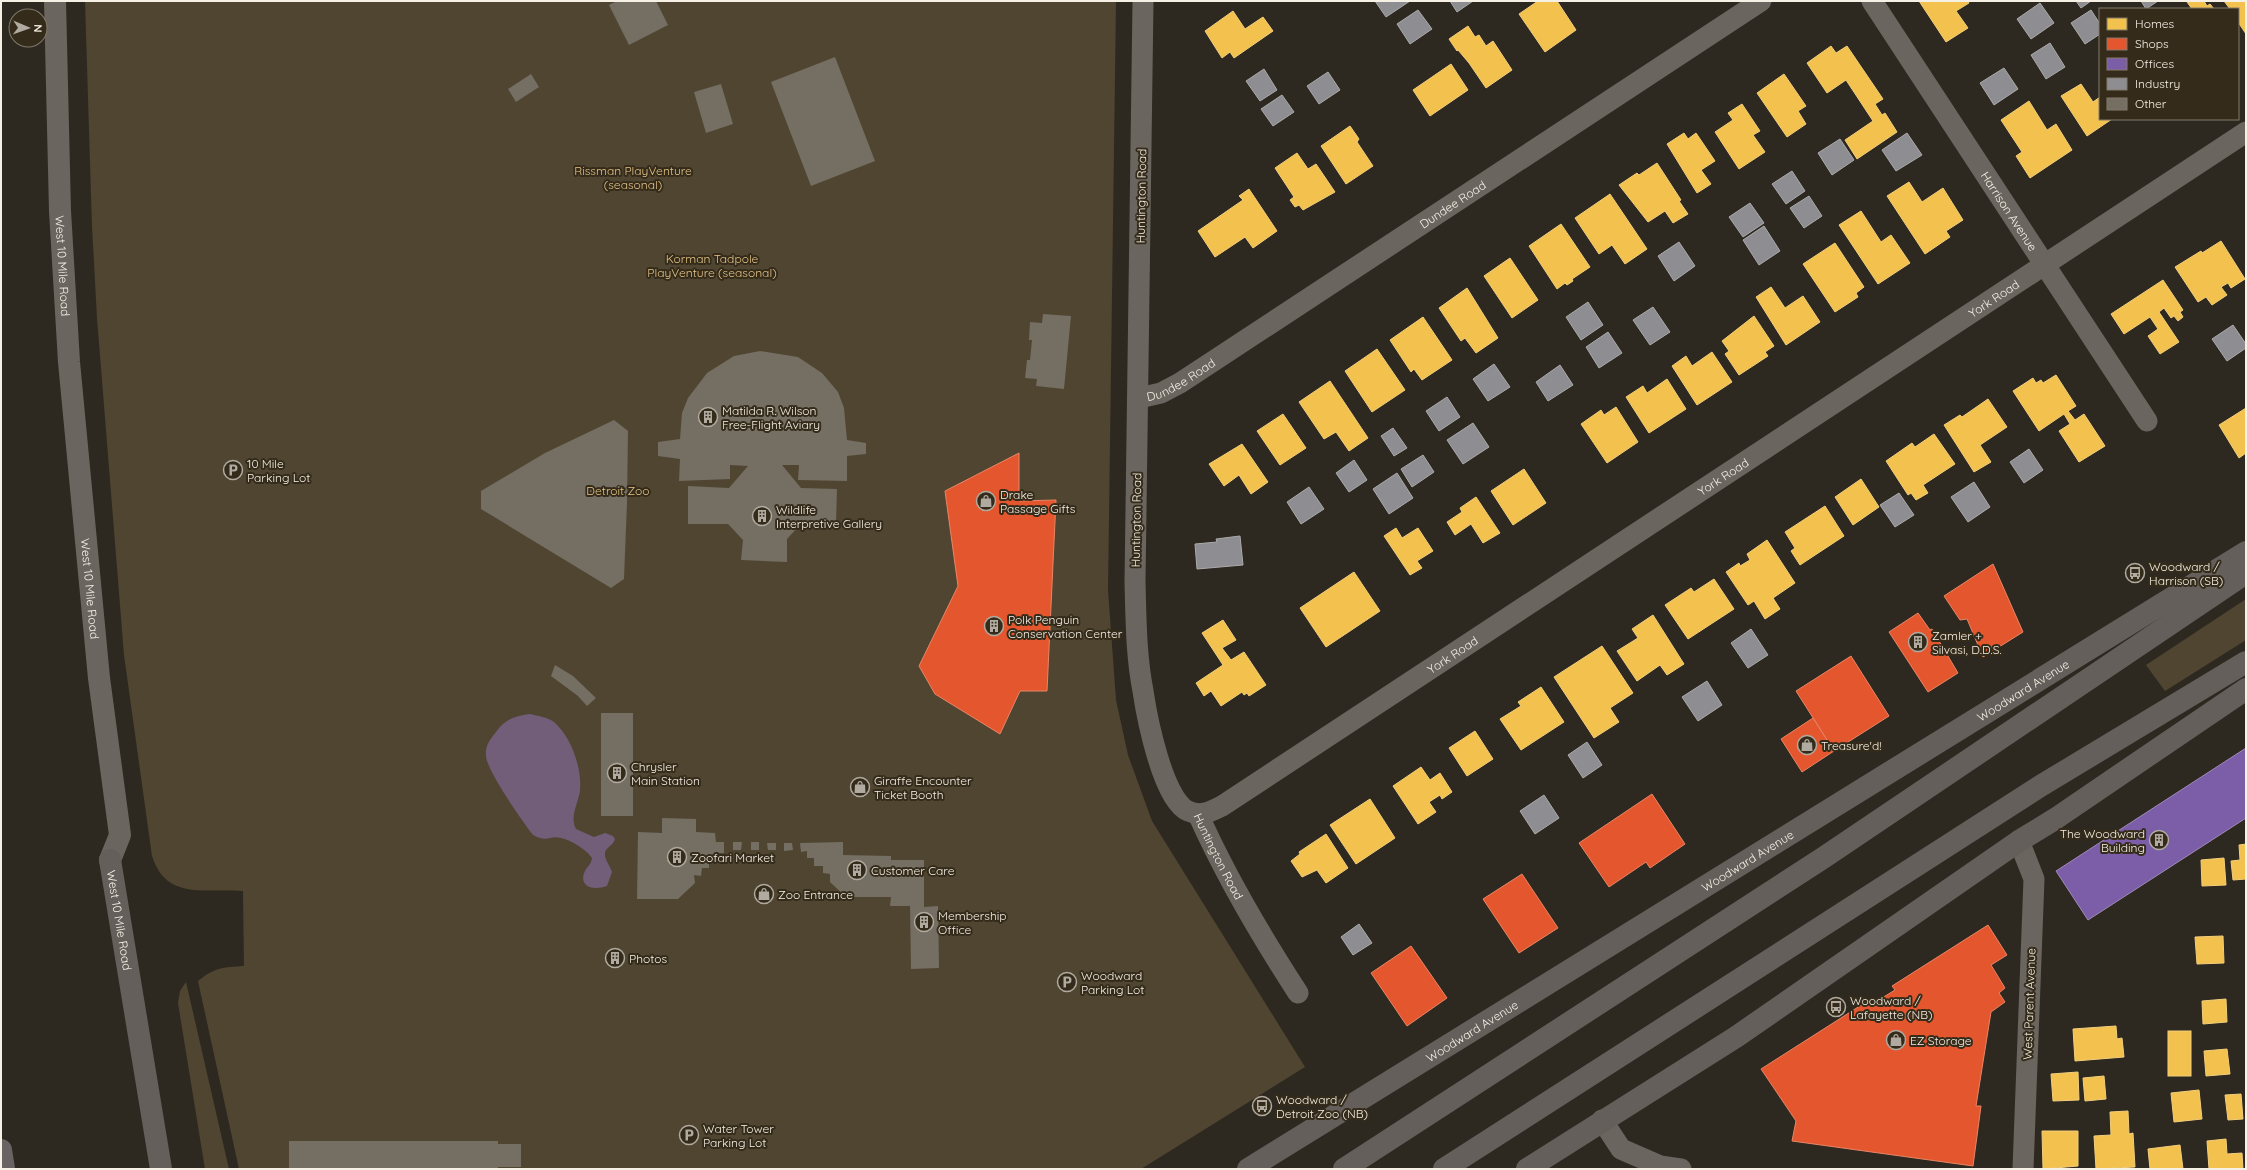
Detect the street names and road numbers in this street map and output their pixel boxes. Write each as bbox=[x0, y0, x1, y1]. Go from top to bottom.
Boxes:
street label: Huntington Road bbox=[1133, 149, 1149, 243]
street label: Harrison Avenue bbox=[1978, 168, 2041, 254]
street label: Dundee Road bbox=[1416, 177, 1488, 231]
street label: West 10 Mile Road bbox=[53, 215, 74, 317]
street label: York Road bbox=[1965, 276, 2022, 320]
street label: Dundee Road bbox=[1145, 355, 1218, 404]
street label: York Road bbox=[1695, 454, 1751, 498]
street label: Huntington Road bbox=[1128, 473, 1144, 567]
street label: West 10 Mile Road bbox=[78, 538, 103, 640]
street label: York Road bbox=[1424, 632, 1480, 677]
street label: Woodward Avenue bbox=[1974, 656, 2072, 724]
street label: Huntington Road bbox=[1191, 811, 1247, 902]
street label: Woodward Avenue bbox=[1698, 826, 1796, 894]
street label: West 10 Mile Road bbox=[104, 869, 136, 971]
street label: West Parent Avenue bbox=[2020, 948, 2038, 1060]
street label: Woodward Avenue bbox=[1423, 996, 1521, 1065]

